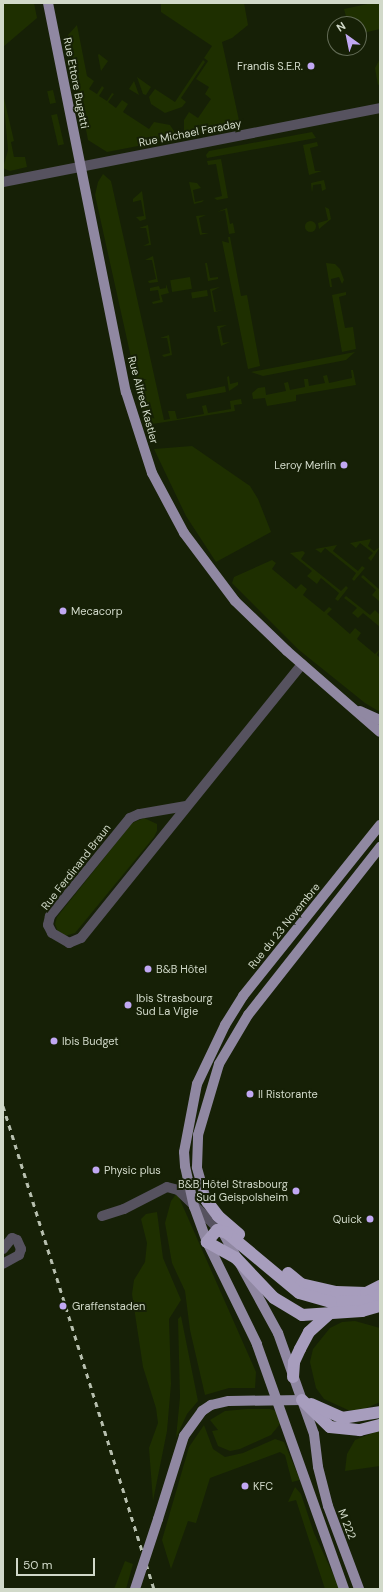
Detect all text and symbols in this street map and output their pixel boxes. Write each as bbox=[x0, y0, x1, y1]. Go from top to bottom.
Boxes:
north arrow bbox=[327, 16, 367, 56]
text: N bbox=[334, 19, 348, 35]
street label: Rue Ettore Bugatti bbox=[61, 36, 91, 130]
place label: Frandis S.E.R. bbox=[237, 59, 303, 73]
marker: Frandis S.E.R. bbox=[306, 61, 316, 71]
street label: Rue Michael Faraday bbox=[137, 117, 243, 149]
street label: Rue Alfred Kastler bbox=[125, 355, 161, 445]
place label: Leroy Merlin bbox=[274, 458, 336, 472]
marker: Leroy Merlin bbox=[339, 460, 349, 470]
place label: Mecacorp bbox=[71, 604, 123, 618]
marker: Mecacorp bbox=[58, 606, 68, 616]
street label: Rue Ferdinand Braun bbox=[38, 822, 114, 912]
street label: Rue du 23 Novembre bbox=[245, 881, 323, 971]
place label: B&B Hôtel bbox=[156, 962, 207, 976]
marker: B&B Hôtel bbox=[143, 964, 153, 974]
place label: Ibis Strasbourg Sud La Vigie bbox=[136, 992, 213, 1018]
marker: Ibis Strasbourg Sud La Vigie bbox=[123, 1000, 133, 1010]
place label: Ibis Budget bbox=[62, 1034, 119, 1048]
marker: Ibis Budget bbox=[49, 1036, 59, 1046]
place label: Il Ristorante bbox=[258, 1087, 318, 1101]
marker: Il Ristorante bbox=[245, 1089, 255, 1099]
place label: Physic plus bbox=[104, 1163, 161, 1177]
marker: Physic plus bbox=[91, 1165, 101, 1175]
place label: B&B Hôtel Strasbourg Sud Geispolsheim bbox=[178, 1178, 288, 1204]
marker: B&B Hôtel Strasbourg Sud Geispolsheim bbox=[291, 1186, 301, 1196]
place label: Quick bbox=[333, 1212, 362, 1226]
marker: Quick bbox=[365, 1214, 375, 1224]
place label: Graffenstaden bbox=[72, 1299, 145, 1313]
marker: Graffenstaden bbox=[57, 1300, 69, 1312]
place label: KFC bbox=[253, 1479, 273, 1493]
marker: KFC bbox=[240, 1481, 250, 1491]
street label: M 222 bbox=[335, 1507, 359, 1541]
scale bar bbox=[18, 1550, 97, 1576]
text: 50 m bbox=[23, 1557, 52, 1573]

